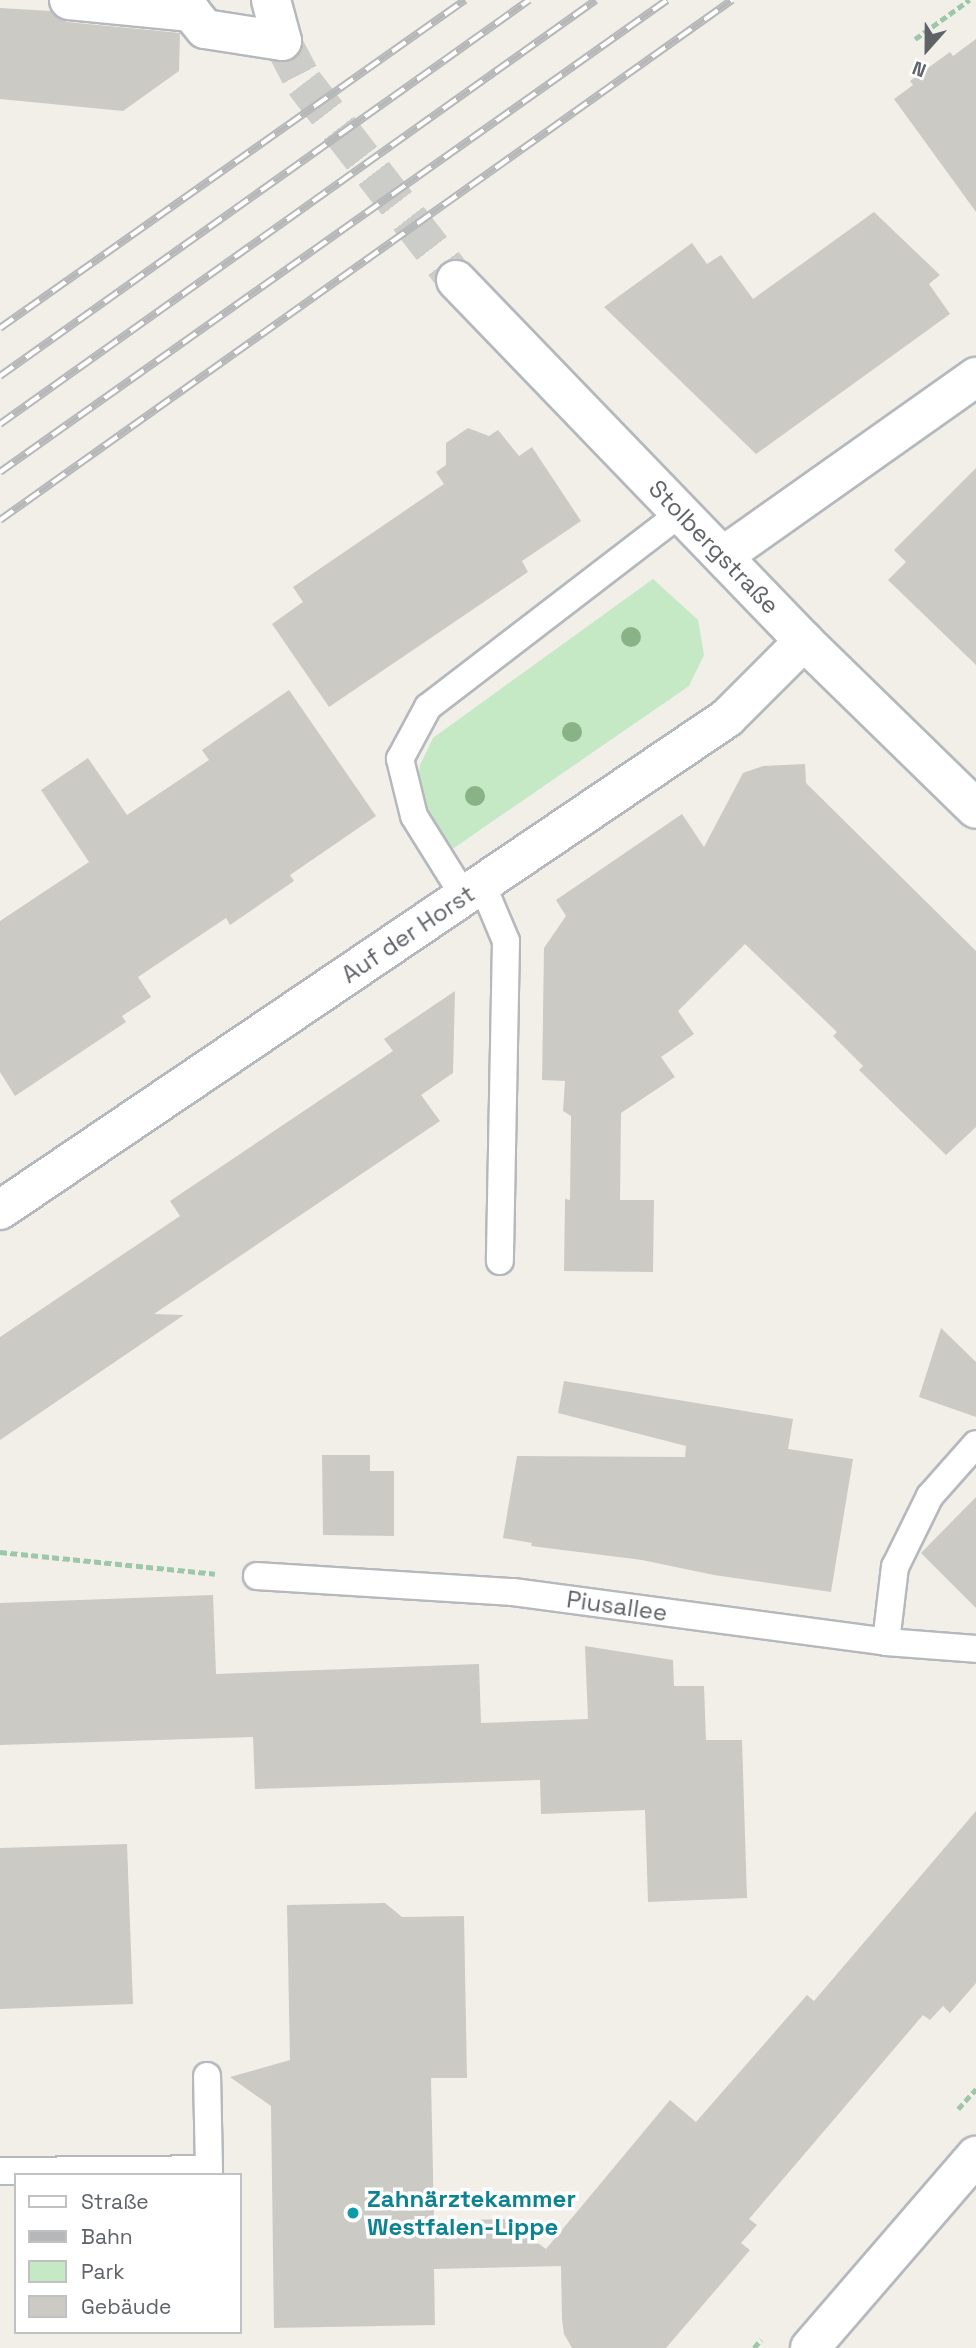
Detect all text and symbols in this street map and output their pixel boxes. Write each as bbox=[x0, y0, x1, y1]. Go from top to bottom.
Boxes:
north arrow bbox=[892, 14, 962, 84]
text: N bbox=[909, 55, 930, 83]
street label: Stolbergstraße bbox=[643, 474, 785, 620]
street label: Auf der Horst bbox=[336, 879, 480, 989]
street label: Piusallee bbox=[565, 1585, 669, 1627]
legend bbox=[14, 2173, 242, 2334]
place label: Zahnärztekammer Westfalen-Lippe bbox=[367, 2185, 576, 2241]
text: Straße bbox=[81, 2188, 149, 2215]
marker: Zahnärztekammer Westfalen-Lippe bbox=[345, 2205, 361, 2221]
text: Bahn bbox=[81, 2223, 133, 2250]
text: Park bbox=[81, 2258, 125, 2285]
text: Gebäude bbox=[81, 2293, 171, 2320]

